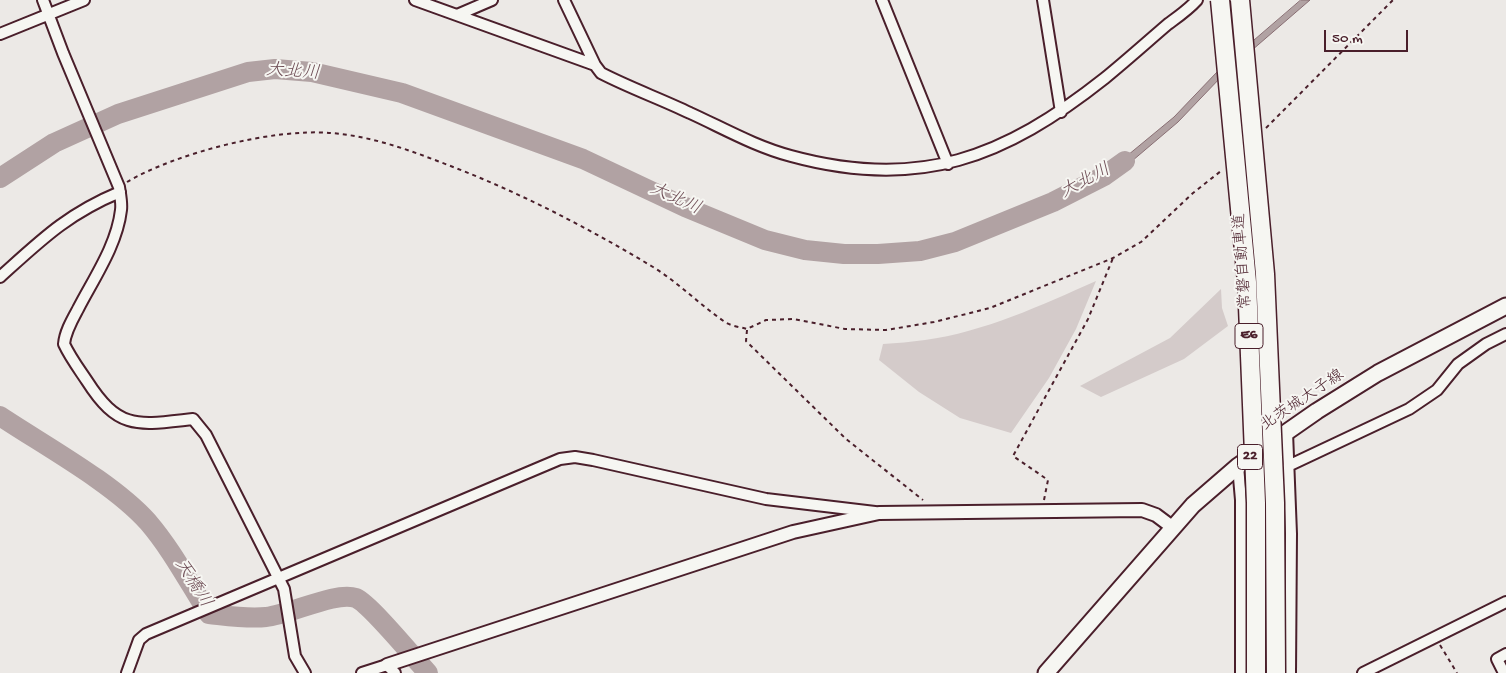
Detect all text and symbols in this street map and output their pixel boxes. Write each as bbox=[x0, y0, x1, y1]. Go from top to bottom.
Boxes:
scale bar bbox=[1326, 20, 1410, 52]
text: 50 m bbox=[1332, 30, 1363, 48]
water label: 大北川 bbox=[265, 60, 321, 86]
water label: 大北川 bbox=[1057, 160, 1115, 204]
water label: 大北川 bbox=[646, 179, 704, 221]
street label: 常磐自動車道 bbox=[1231, 212, 1257, 310]
road number: E6 bbox=[1235, 324, 1263, 348]
street label: 北茨城大子線 bbox=[1258, 366, 1348, 436]
road number: 22 bbox=[1238, 444, 1262, 470]
water label: 天橋川 bbox=[169, 555, 215, 613]

